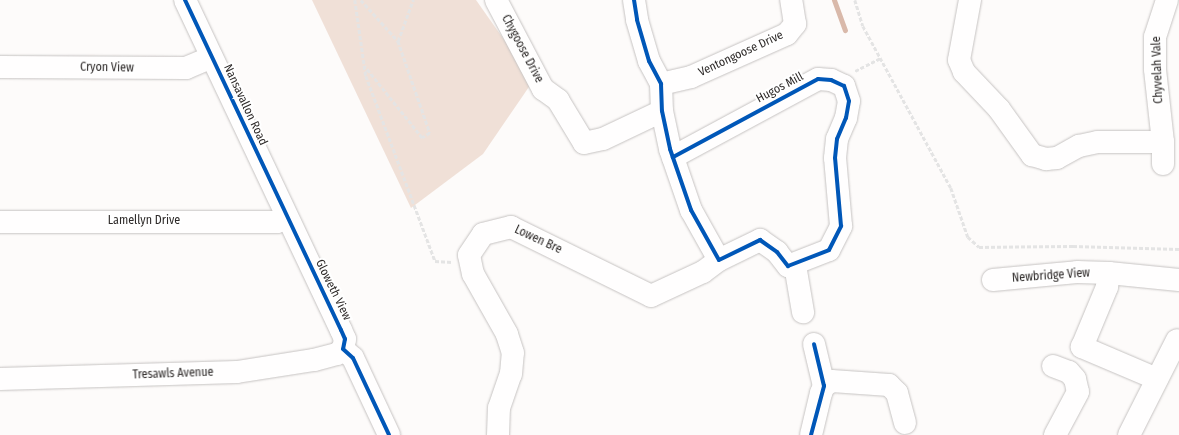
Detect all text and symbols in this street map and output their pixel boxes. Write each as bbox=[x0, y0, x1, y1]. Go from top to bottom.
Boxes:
street label: Chygoose Drive bbox=[498, 13, 546, 85]
street label: Ventongoose Drive bbox=[696, 28, 786, 80]
street label: Chyvelah Vale bbox=[1150, 36, 1166, 104]
street label: Cryon View bbox=[80, 60, 134, 76]
street label: Nansavallon Road bbox=[220, 62, 270, 148]
street label: Hugos Mill bbox=[754, 70, 806, 106]
street label: Lamellyn Drive bbox=[108, 214, 180, 228]
street label: Lowen Bre bbox=[512, 223, 564, 257]
street label: Gloweth View bbox=[312, 257, 354, 323]
street label: Newbridge View bbox=[1011, 266, 1091, 286]
street label: Tresawls Avenue bbox=[132, 365, 214, 383]

